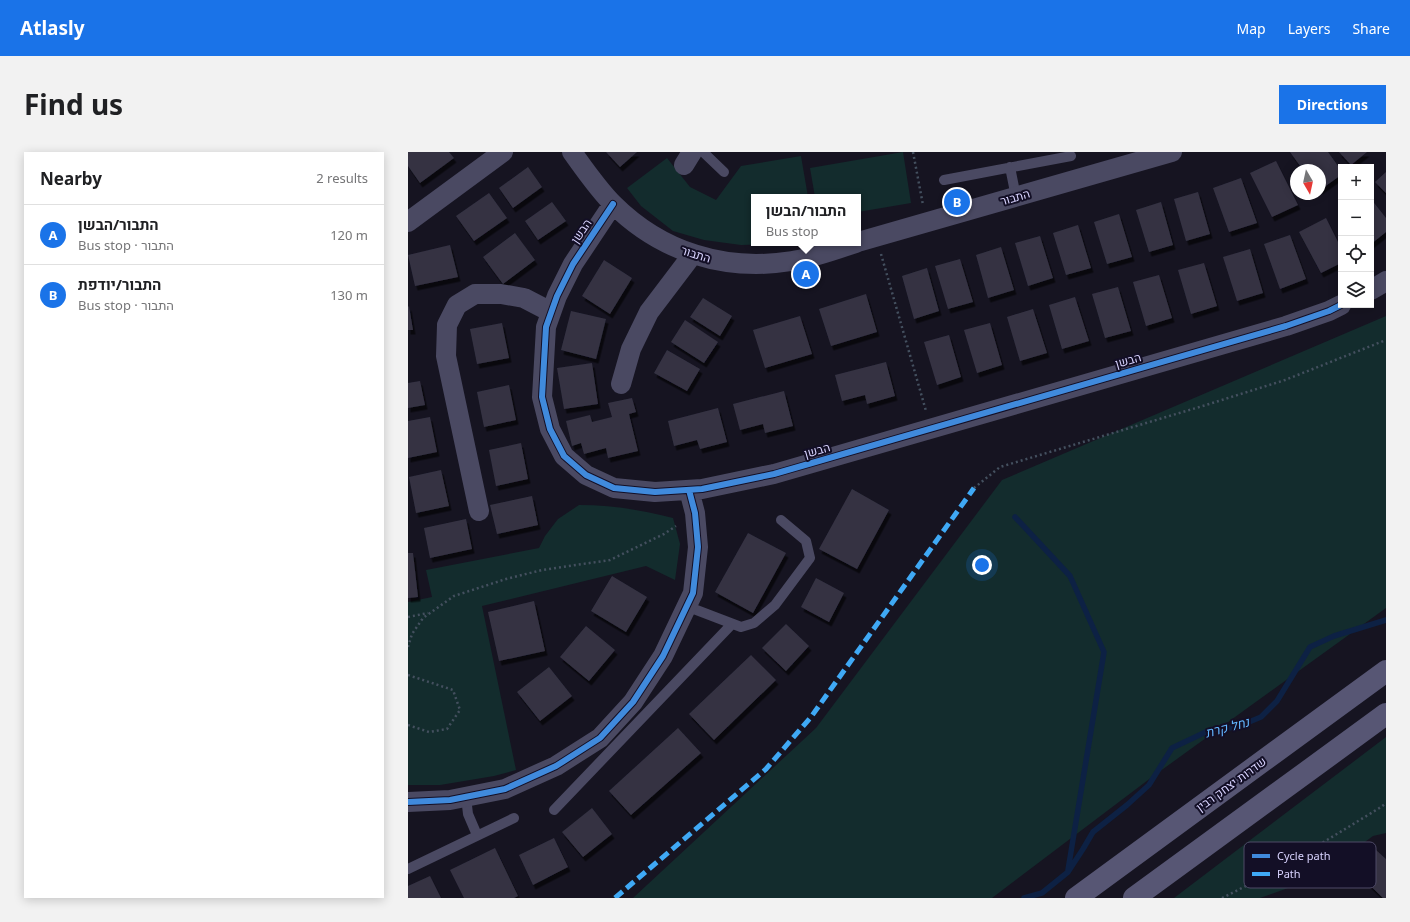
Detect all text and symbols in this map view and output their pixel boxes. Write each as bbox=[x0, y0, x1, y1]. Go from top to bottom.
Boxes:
text: Atlasly bbox=[20, 15, 85, 41]
text: Map bbox=[1237, 19, 1266, 38]
text: Layers bbox=[1288, 19, 1330, 38]
text: Share bbox=[1352, 19, 1390, 38]
text: Find us bbox=[24, 85, 123, 123]
button: Directions bbox=[1279, 85, 1386, 124]
north arrow bbox=[1290, 164, 1326, 200]
map controls bbox=[1338, 164, 1374, 308]
button: + bbox=[1338, 164, 1374, 200]
text: Nearby bbox=[40, 167, 102, 190]
text: 2 results bbox=[316, 169, 368, 187]
street label: התבור bbox=[998, 185, 1032, 209]
pin: B bbox=[944, 187, 970, 217]
popup bbox=[751, 194, 861, 246]
text: התבור/הבשן bbox=[766, 200, 846, 220]
button: − bbox=[1338, 200, 1374, 236]
text: התבור/הבשן bbox=[78, 214, 159, 234]
street label: הבשן bbox=[567, 215, 595, 247]
text: Bus stop bbox=[766, 222, 819, 240]
text: A bbox=[49, 226, 58, 244]
text: 120 m bbox=[330, 226, 368, 244]
text: Bus stop · התבור bbox=[78, 236, 174, 254]
button: locate bbox=[1338, 236, 1374, 272]
street label: התבור bbox=[679, 241, 713, 267]
pin: A bbox=[793, 259, 819, 289]
button: layers bbox=[1338, 272, 1374, 308]
text: התבור/יודפת bbox=[78, 274, 161, 294]
text: B bbox=[49, 286, 57, 304]
text: 130 m bbox=[330, 286, 368, 304]
text: Bus stop · התבור bbox=[78, 296, 174, 314]
street label: הבשן bbox=[1113, 348, 1143, 372]
street label: הבשן bbox=[802, 438, 832, 462]
your location bbox=[972, 555, 992, 575]
water label: נחל קרת bbox=[1203, 712, 1252, 742]
street label: שדרות יצחק רבין bbox=[1192, 753, 1270, 815]
legend bbox=[1244, 842, 1376, 888]
text: Cycle path bbox=[1277, 848, 1330, 863]
text: Path bbox=[1277, 866, 1301, 881]

